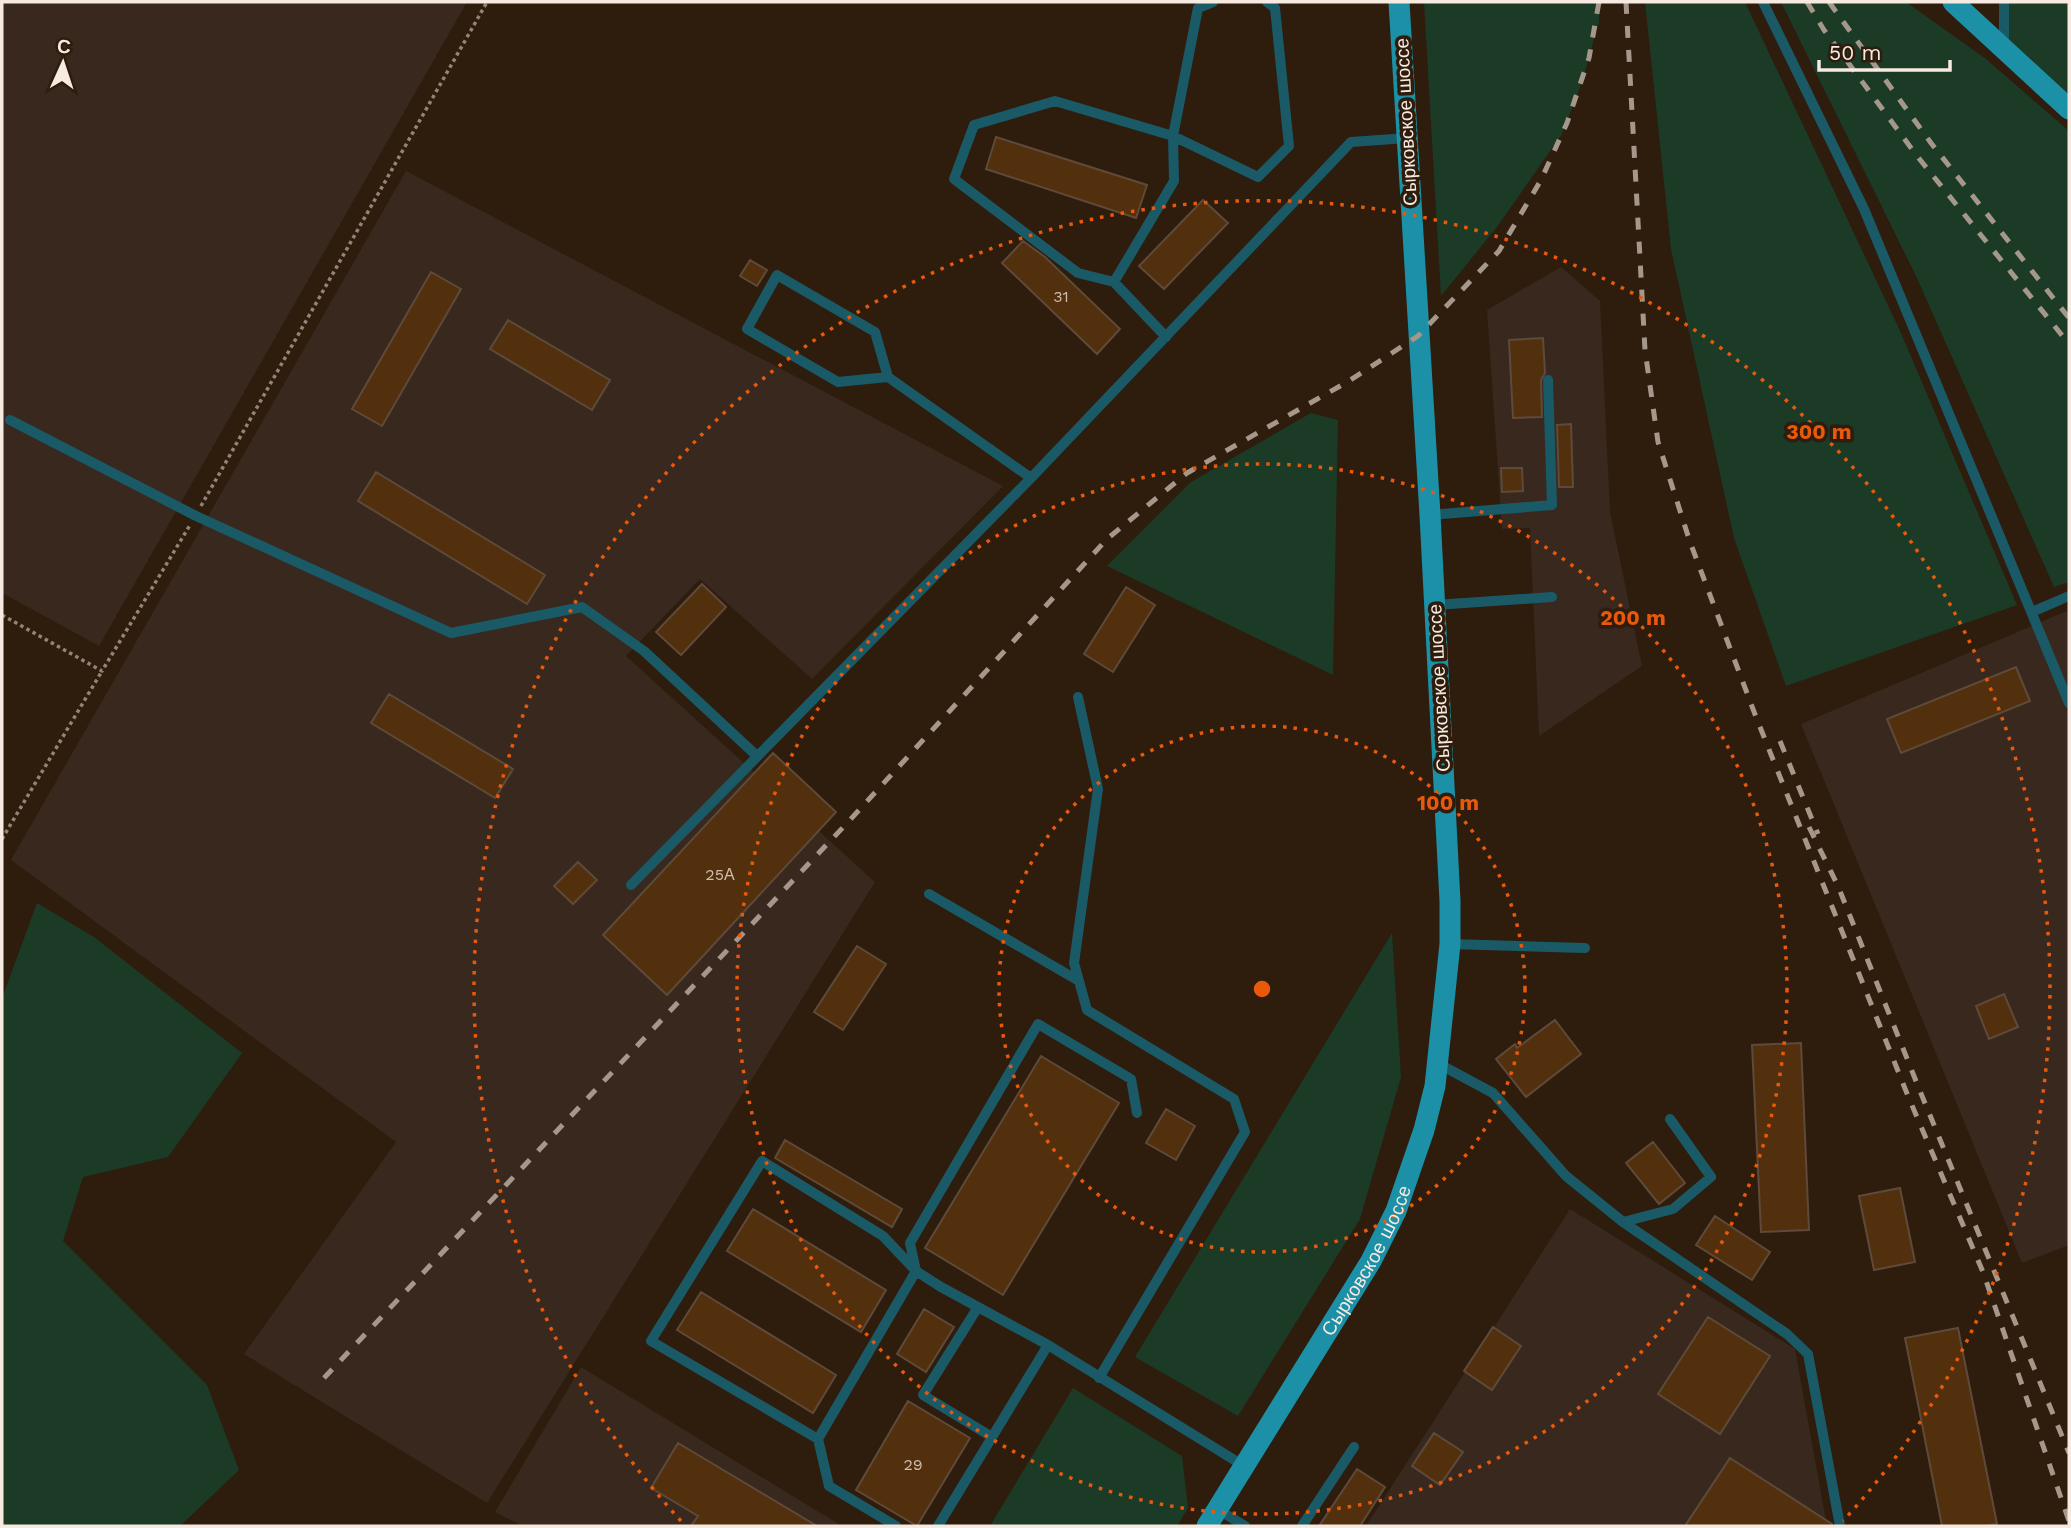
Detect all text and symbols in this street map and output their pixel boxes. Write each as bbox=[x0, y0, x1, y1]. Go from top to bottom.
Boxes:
north arrow bbox=[28, 28, 98, 98]
scale bar bbox=[1819, 28, 1950, 72]
text: С bbox=[56, 35, 72, 58]
street label: Сырковское шоссе bbox=[1390, 38, 1422, 206]
text: 50 m bbox=[1829, 40, 1881, 65]
house number: 31 bbox=[1053, 287, 1069, 306]
text: 300 m bbox=[1786, 419, 1852, 444]
street label: Сырковское шоссе bbox=[1423, 604, 1455, 772]
text: 200 m bbox=[1600, 605, 1666, 630]
text: 100 m bbox=[1417, 790, 1479, 815]
house number: 25А bbox=[705, 865, 735, 884]
centre of rings bbox=[1250, 977, 1274, 1001]
street label: Сырковское шоссе bbox=[1316, 1182, 1416, 1340]
house number: 29 bbox=[903, 1455, 923, 1474]

